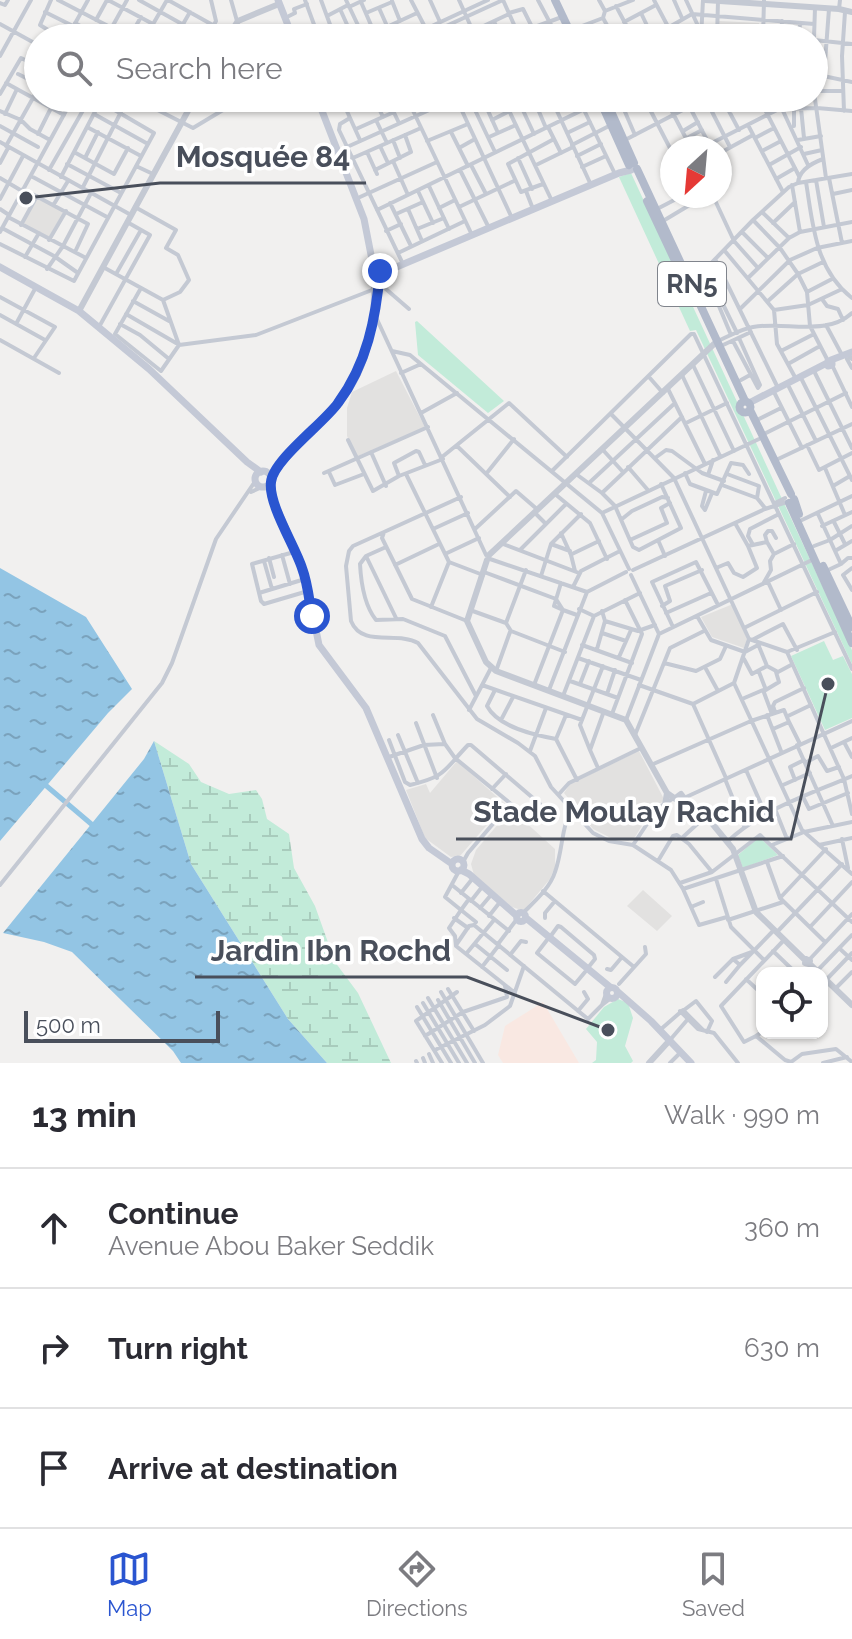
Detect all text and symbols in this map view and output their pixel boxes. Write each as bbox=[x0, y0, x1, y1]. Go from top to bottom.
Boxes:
search box bbox=[24, 24, 828, 112]
icon: search bbox=[52, 46, 96, 90]
text: Search here bbox=[116, 51, 283, 86]
callout: Mosquée 84 bbox=[160, 129, 366, 183]
north arrow bbox=[660, 136, 732, 208]
text: Mosquée 84 bbox=[176, 139, 350, 174]
route end bbox=[362, 253, 398, 289]
road number: RN5 bbox=[658, 262, 726, 306]
route start bbox=[294, 598, 330, 634]
callout: Stade Moulay Rachid bbox=[456, 785, 791, 839]
text: Stade Moulay Rachid bbox=[473, 794, 775, 829]
callout: Jardin Ibn Rochd bbox=[195, 923, 467, 977]
text: Jardin Ibn Rochd bbox=[211, 933, 451, 968]
map controls bbox=[756, 967, 828, 1039]
button: locate bbox=[756, 967, 828, 1039]
scale bar bbox=[24, 1007, 220, 1043]
text: 500 m bbox=[36, 1012, 101, 1038]
text: 13 min bbox=[32, 1095, 137, 1135]
text: Walk · 990 m bbox=[664, 1100, 820, 1130]
text: Continue bbox=[108, 1196, 239, 1231]
icon: ahead bbox=[32, 1206, 76, 1250]
text: 360 m bbox=[744, 1213, 820, 1243]
text: Avenue Abou Baker Seddik bbox=[108, 1231, 434, 1261]
icon: right bbox=[32, 1326, 76, 1370]
text: Turn right bbox=[108, 1331, 248, 1366]
text: 630 m bbox=[744, 1333, 820, 1363]
icon: arrive bbox=[32, 1446, 76, 1490]
text: Arrive at destination bbox=[108, 1451, 398, 1486]
tab: Map bbox=[107, 1547, 152, 1621]
tab: Directions bbox=[366, 1547, 468, 1621]
tab: Saved bbox=[682, 1547, 745, 1621]

